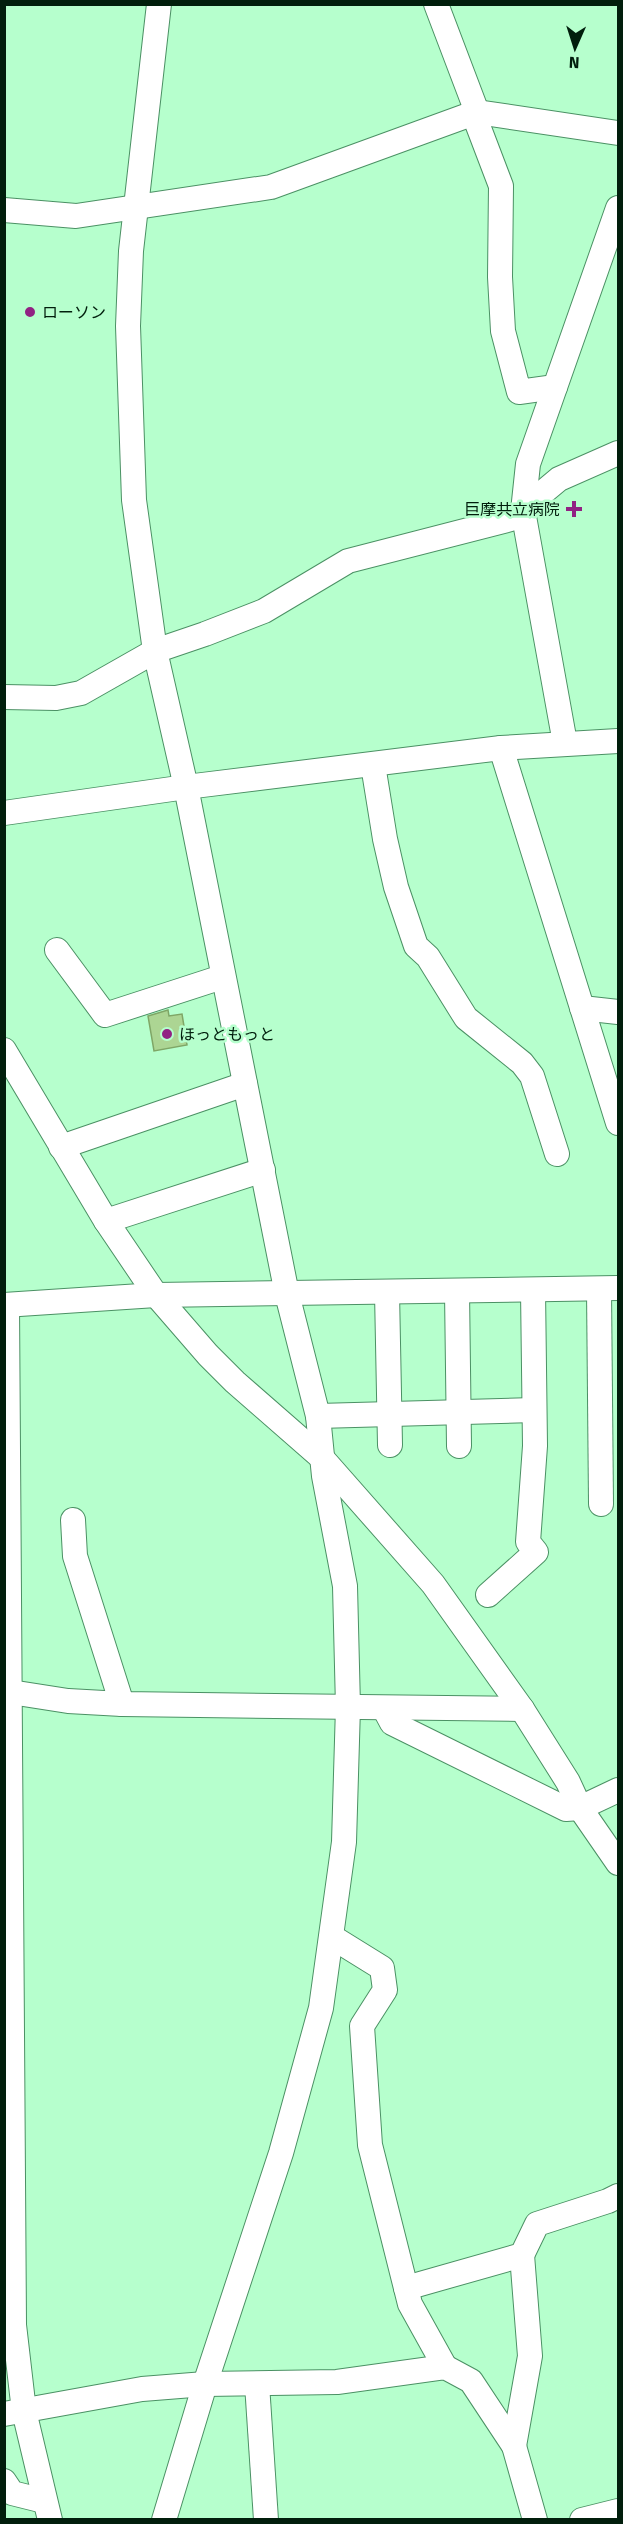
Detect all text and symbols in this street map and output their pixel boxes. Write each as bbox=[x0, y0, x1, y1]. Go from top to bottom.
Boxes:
north arrow bbox=[545, 18, 605, 78]
text: N bbox=[568, 53, 580, 72]
place label: ローソン bbox=[42, 303, 106, 322]
marker: ローソン bbox=[23, 305, 37, 319]
place label: 巨摩共立病院 bbox=[464, 500, 560, 519]
marker: 巨摩共立病院 bbox=[565, 500, 583, 518]
place label: ほっともっと bbox=[179, 1025, 275, 1044]
marker: ほっともっと bbox=[160, 1027, 174, 1041]

